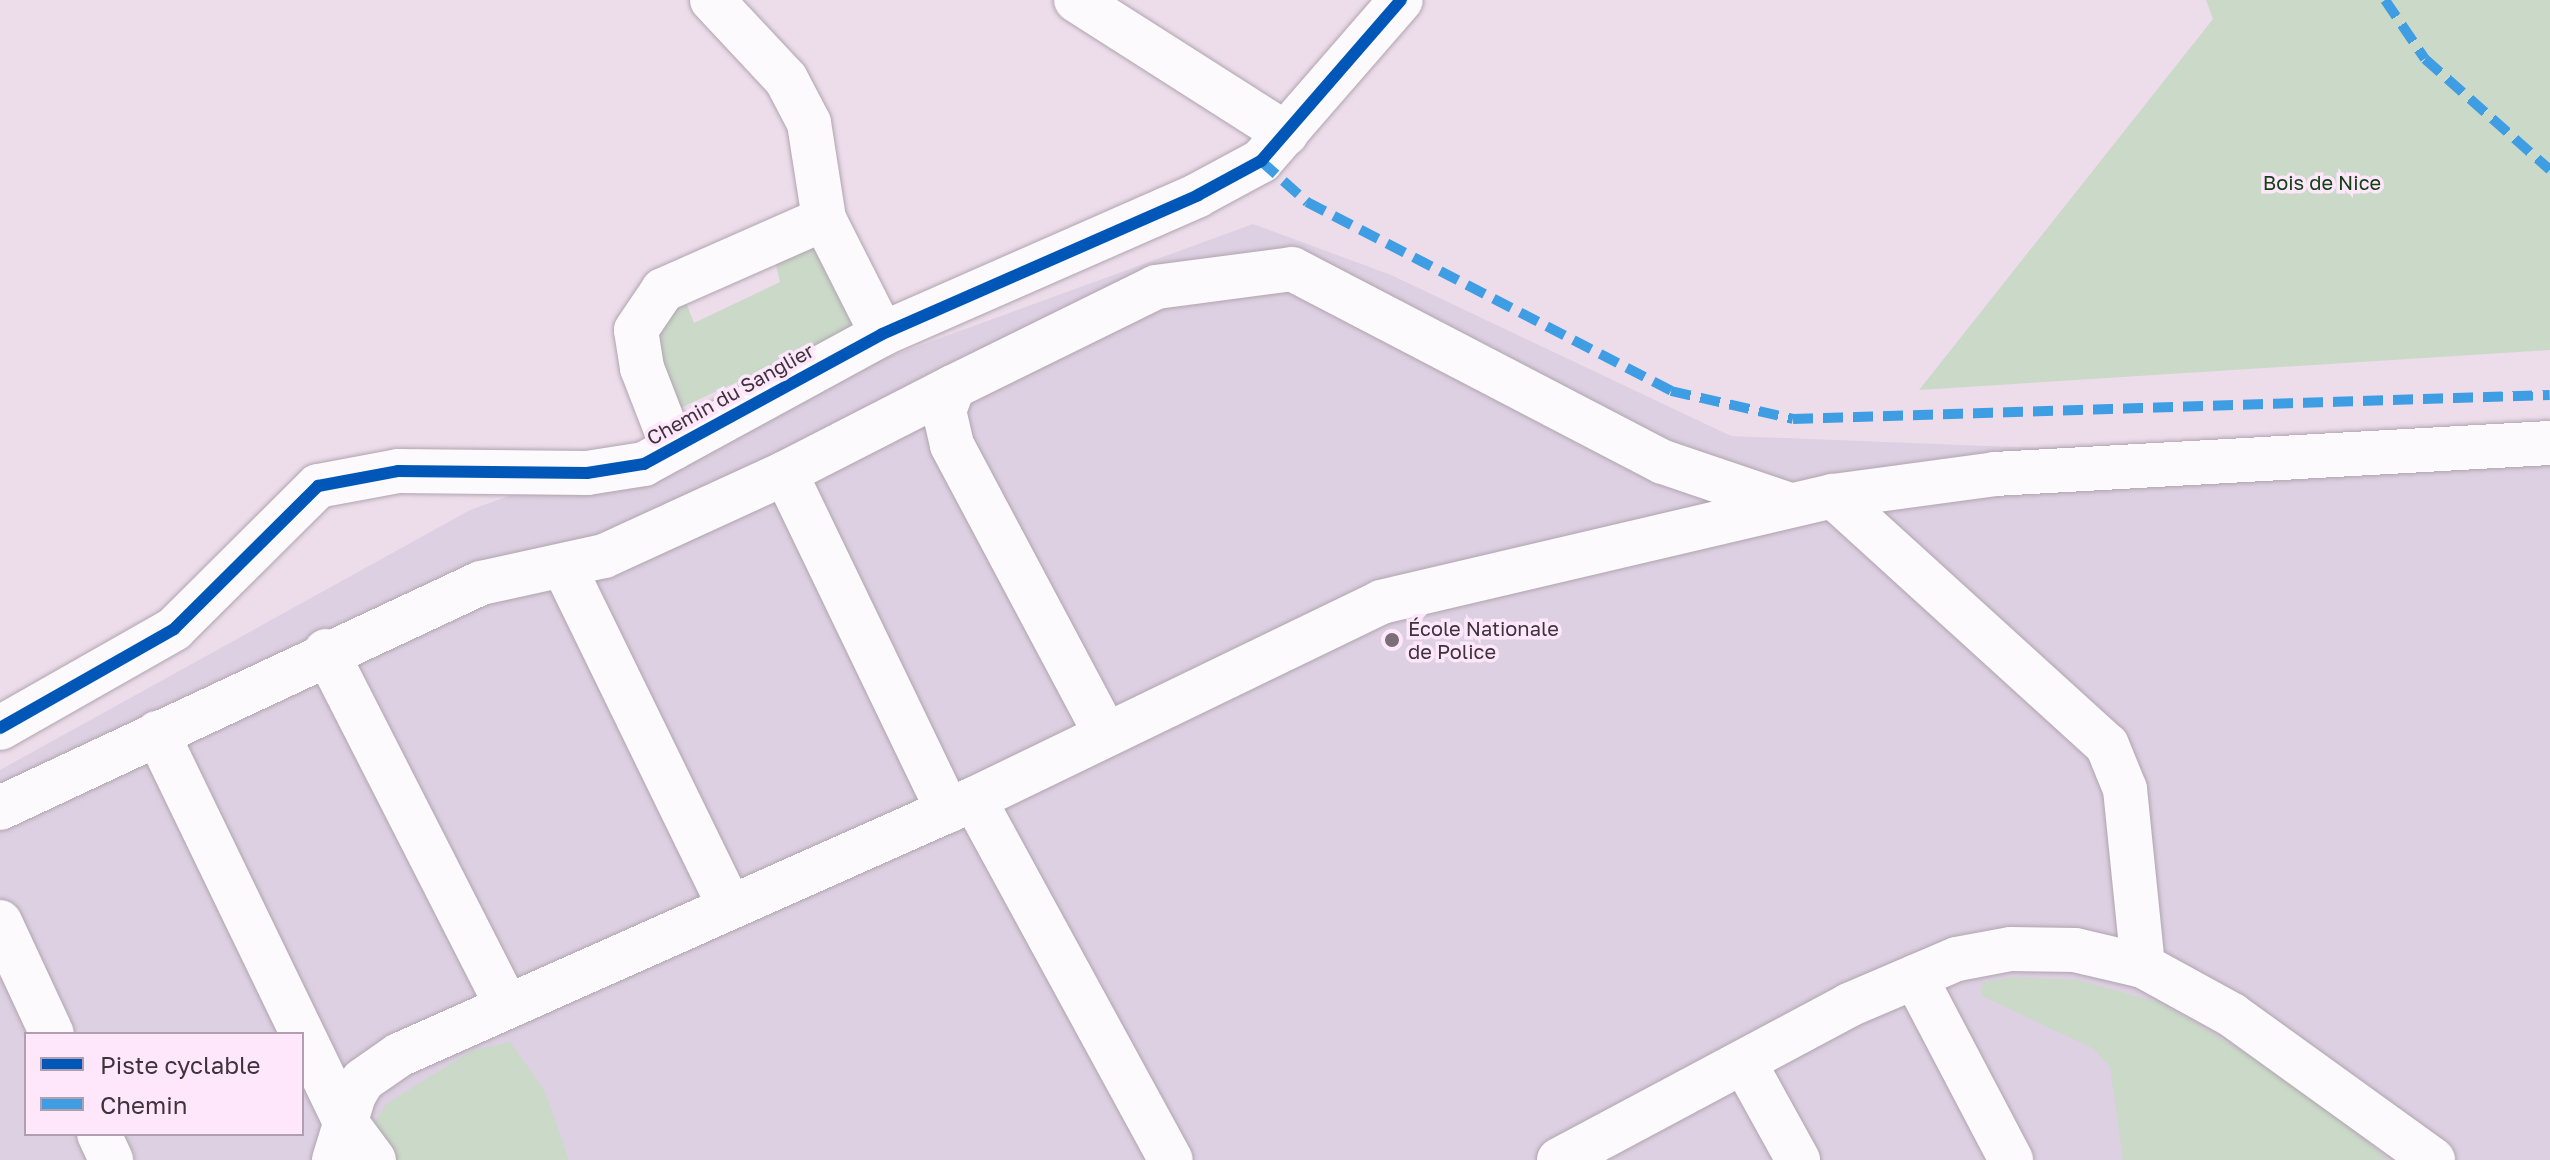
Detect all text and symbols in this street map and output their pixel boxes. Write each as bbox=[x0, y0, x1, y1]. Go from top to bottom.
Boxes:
park label: Bois de Nice bbox=[2263, 170, 2381, 194]
street label: Chemin du Sanglier bbox=[642, 338, 818, 450]
place label: École Nationale de Police bbox=[1408, 616, 1559, 663]
marker: École Nationale de Police bbox=[1383, 631, 1401, 649]
legend bbox=[24, 1032, 304, 1136]
text: Piste cyclable bbox=[100, 1050, 260, 1079]
text: Chemin bbox=[100, 1090, 187, 1119]

